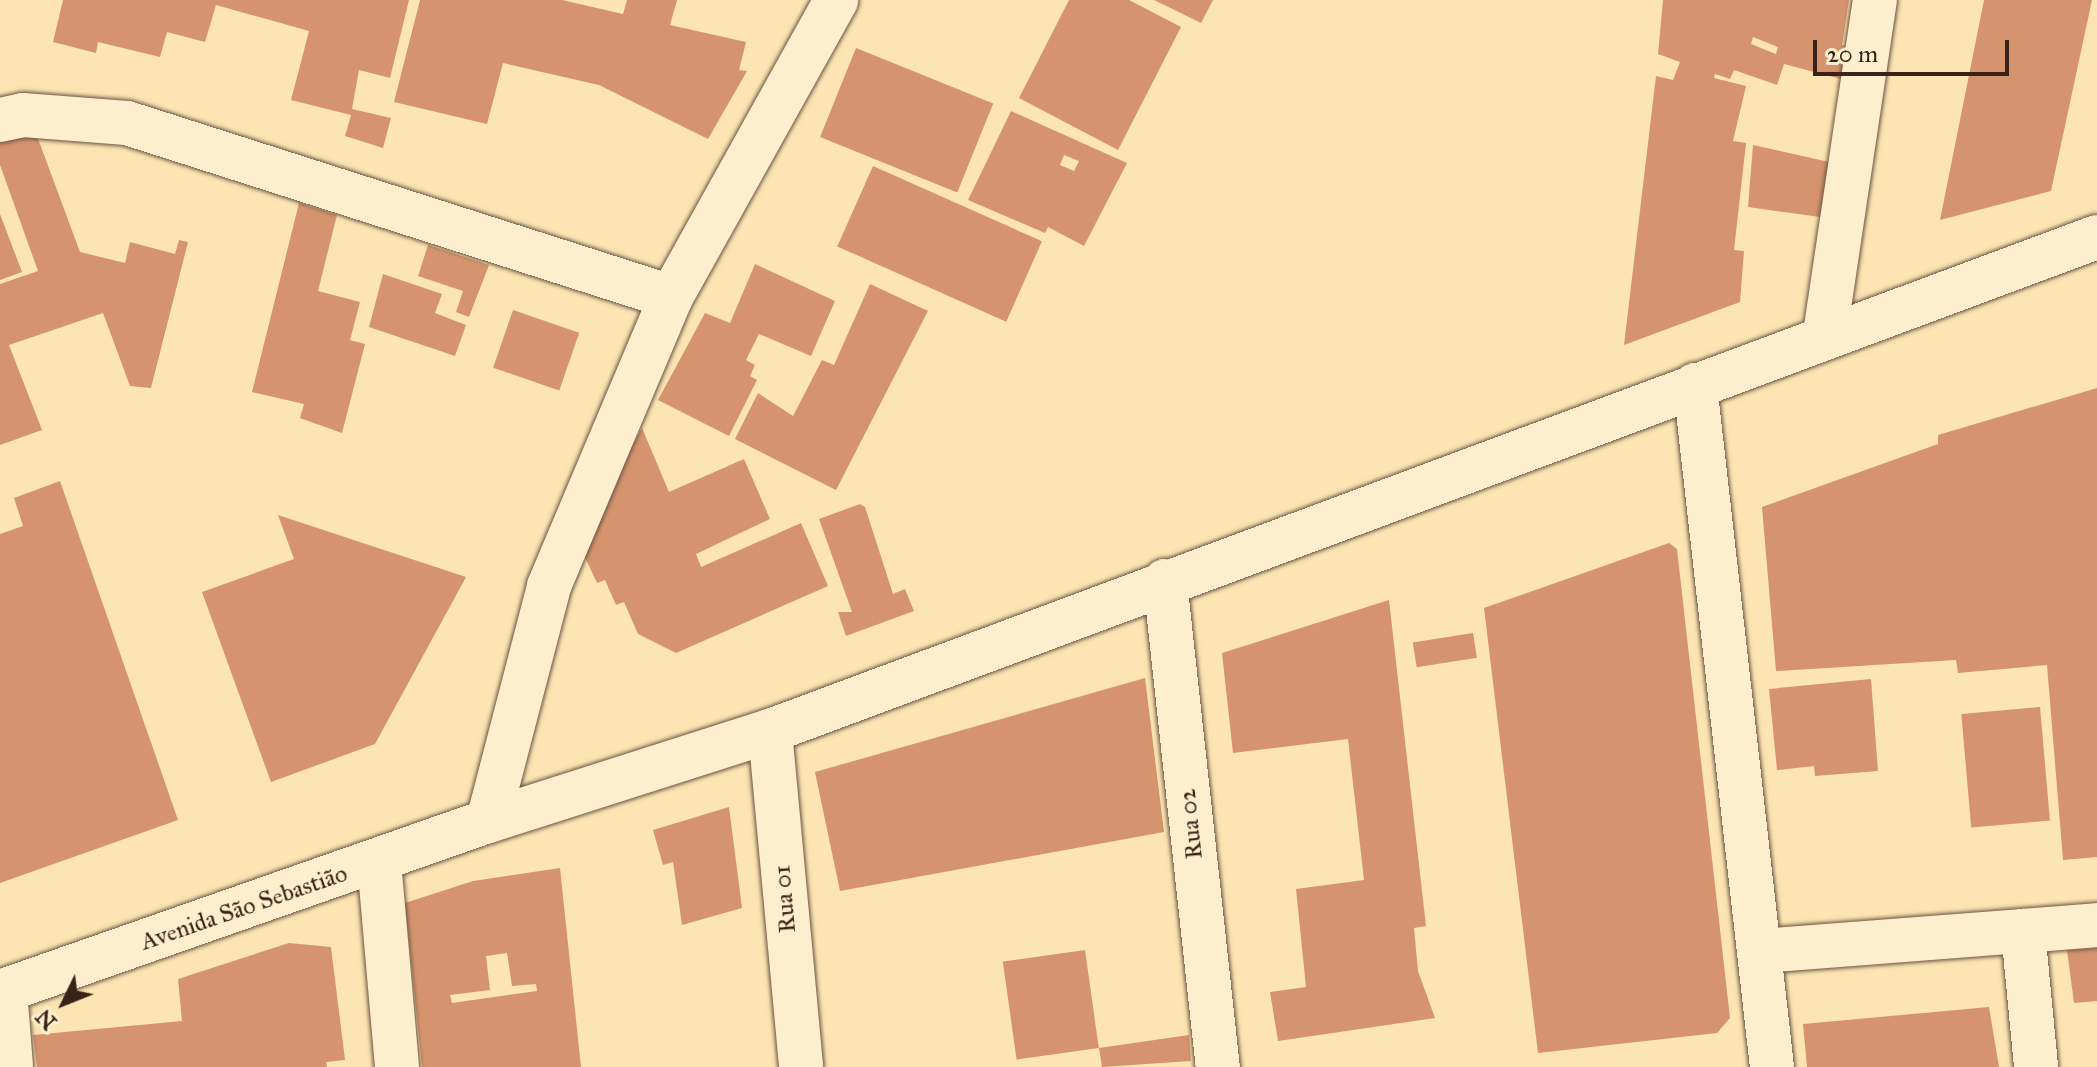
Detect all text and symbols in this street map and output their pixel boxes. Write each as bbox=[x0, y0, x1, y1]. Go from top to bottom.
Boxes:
scale bar bbox=[1817, 24, 2013, 74]
text: 20 m bbox=[1827, 39, 1878, 69]
street label: Rua 02 bbox=[1173, 787, 1209, 861]
street label: Avenida São Sebastião bbox=[137, 859, 351, 957]
street label: Rua 01 bbox=[768, 864, 802, 934]
north arrow bbox=[24, 963, 104, 1043]
text: N bbox=[30, 1004, 62, 1036]

